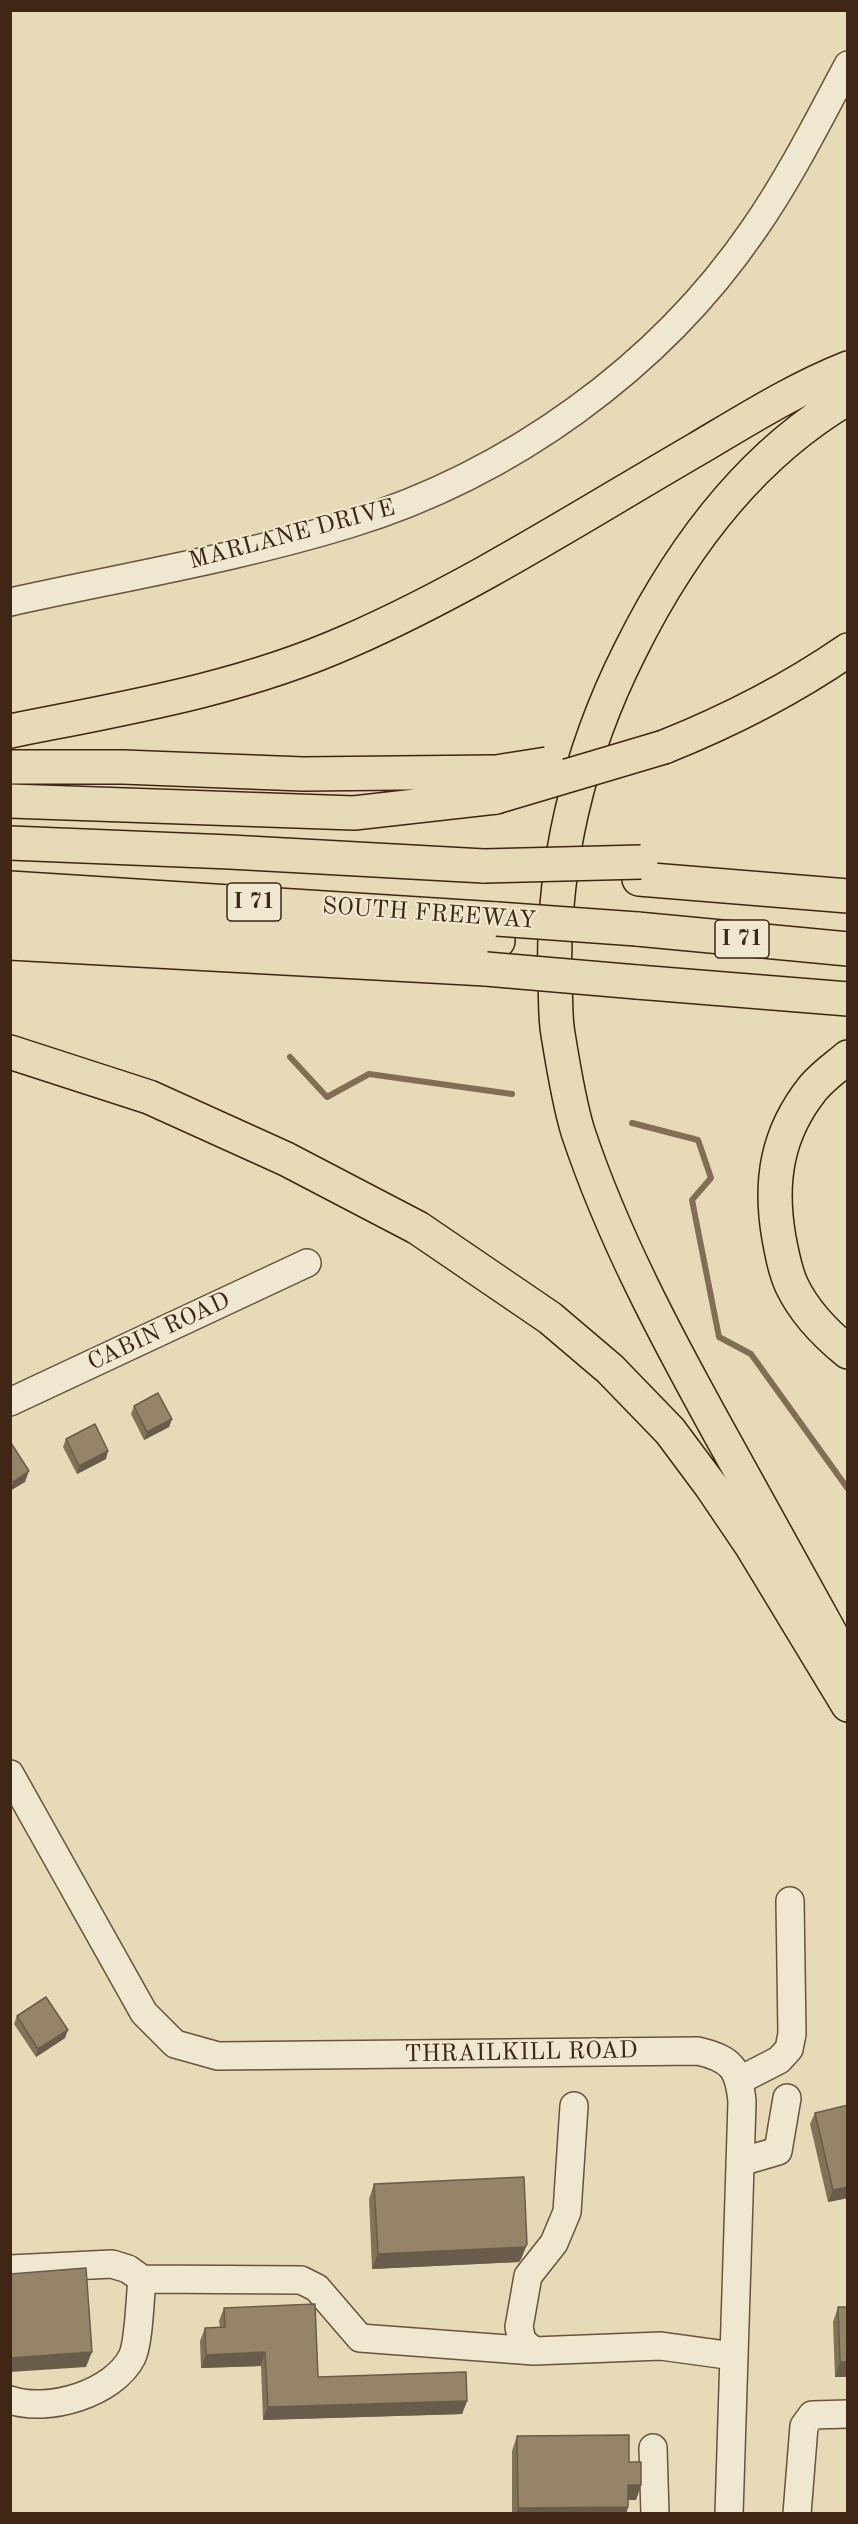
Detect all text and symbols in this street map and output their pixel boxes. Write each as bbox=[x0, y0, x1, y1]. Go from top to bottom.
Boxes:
street label: MARLANE DRIVE bbox=[186, 494, 398, 576]
road number: I 71 bbox=[227, 883, 281, 921]
street label: SOUTH FREEWAY bbox=[321, 892, 537, 936]
road number: I 71 bbox=[715, 920, 769, 958]
street label: CABIN ROAD bbox=[83, 1286, 235, 1378]
street label: THRAILKILL ROAD bbox=[404, 2037, 638, 2069]

